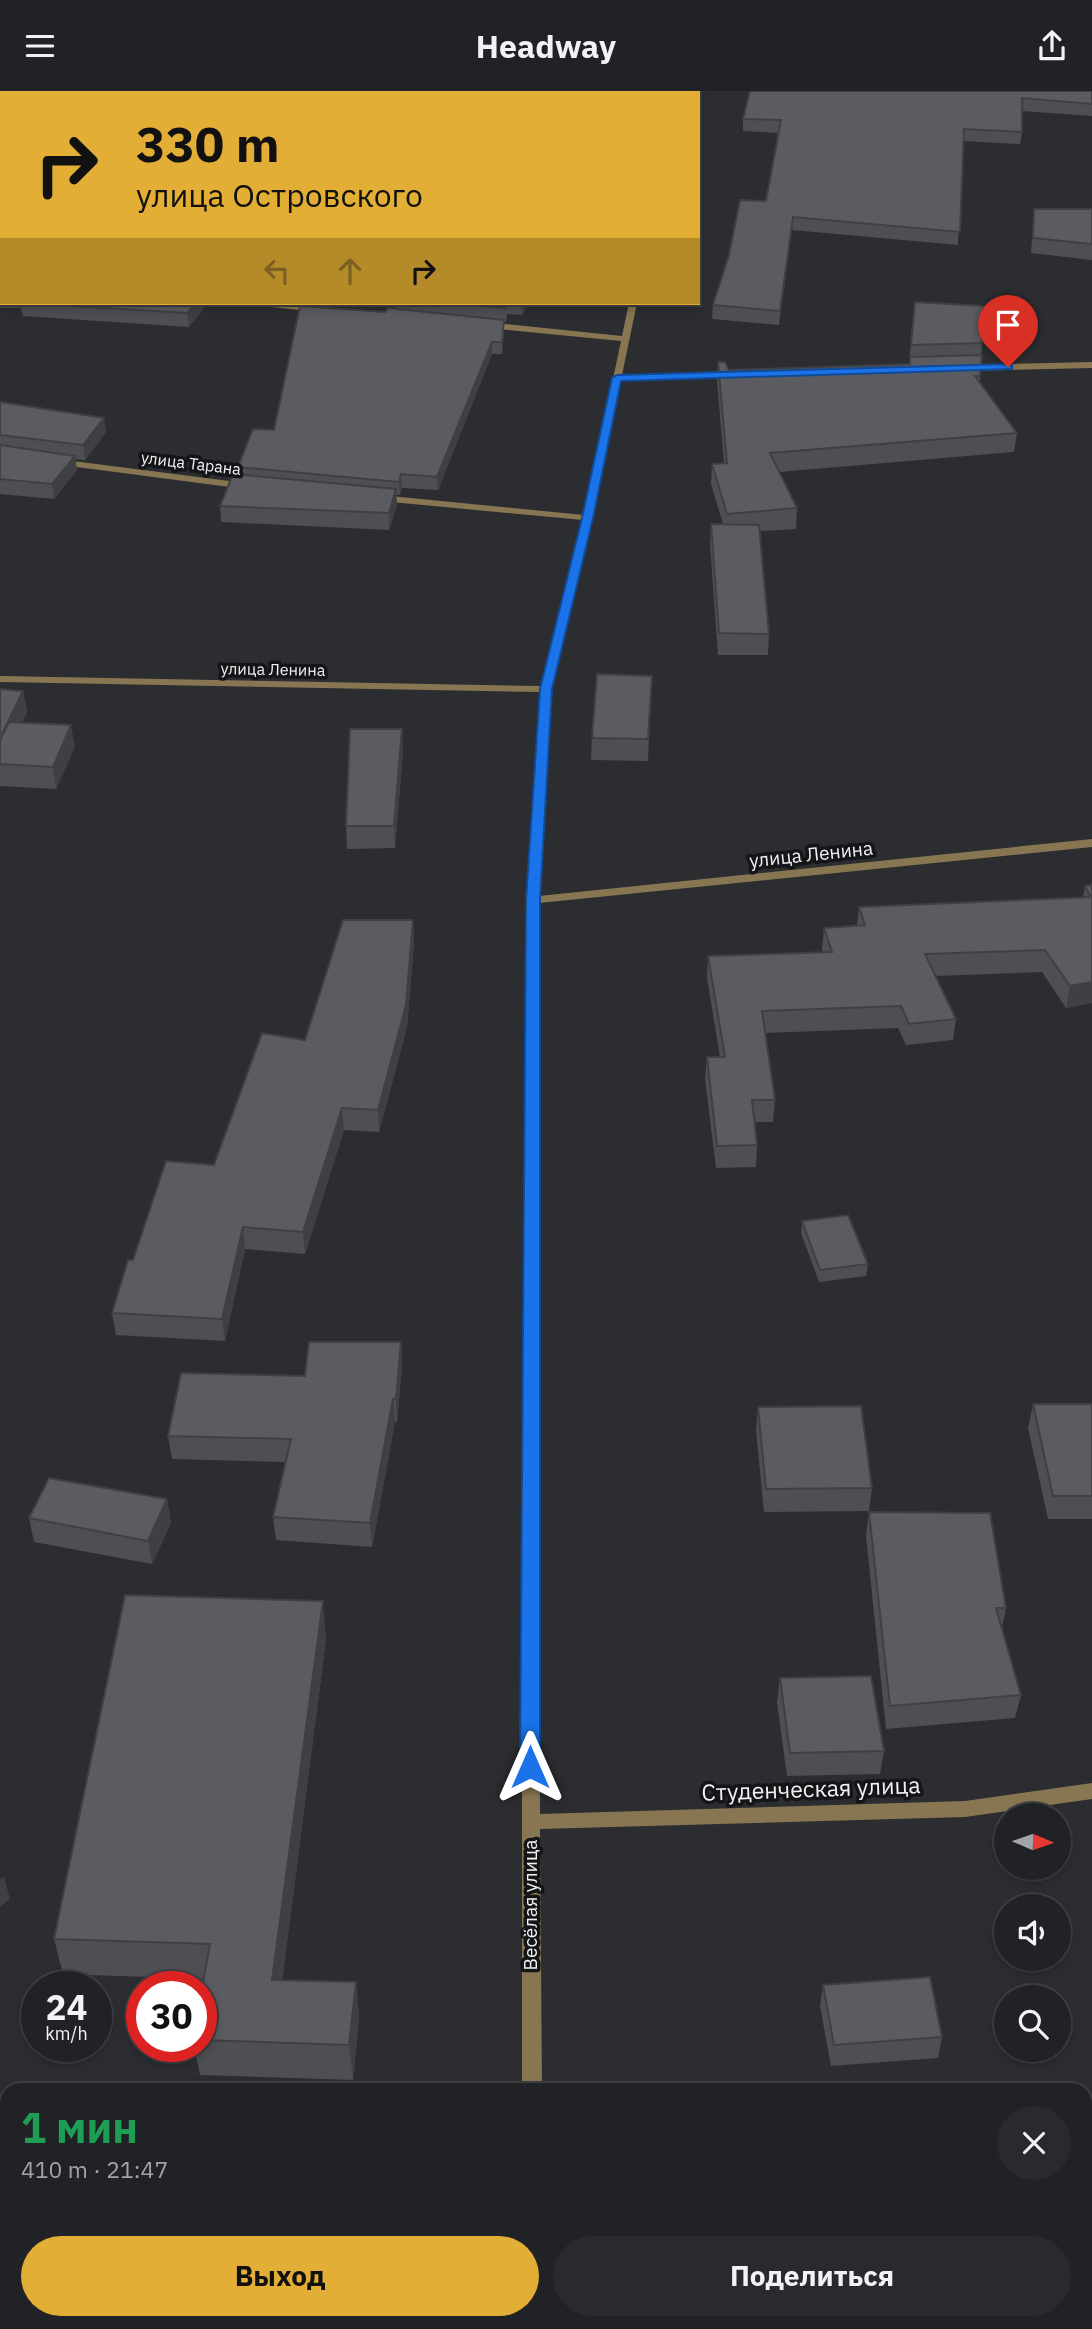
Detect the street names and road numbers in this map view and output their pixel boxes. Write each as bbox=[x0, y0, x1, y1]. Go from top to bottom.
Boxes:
street label: улица Тарана bbox=[140, 447, 243, 479]
street label: улица Ленина bbox=[221, 658, 326, 680]
street label: улица Ленина bbox=[748, 836, 874, 872]
street label: Студенческая улица bbox=[701, 1769, 921, 1807]
street label: Весёлая улица bbox=[518, 1840, 542, 1970]

